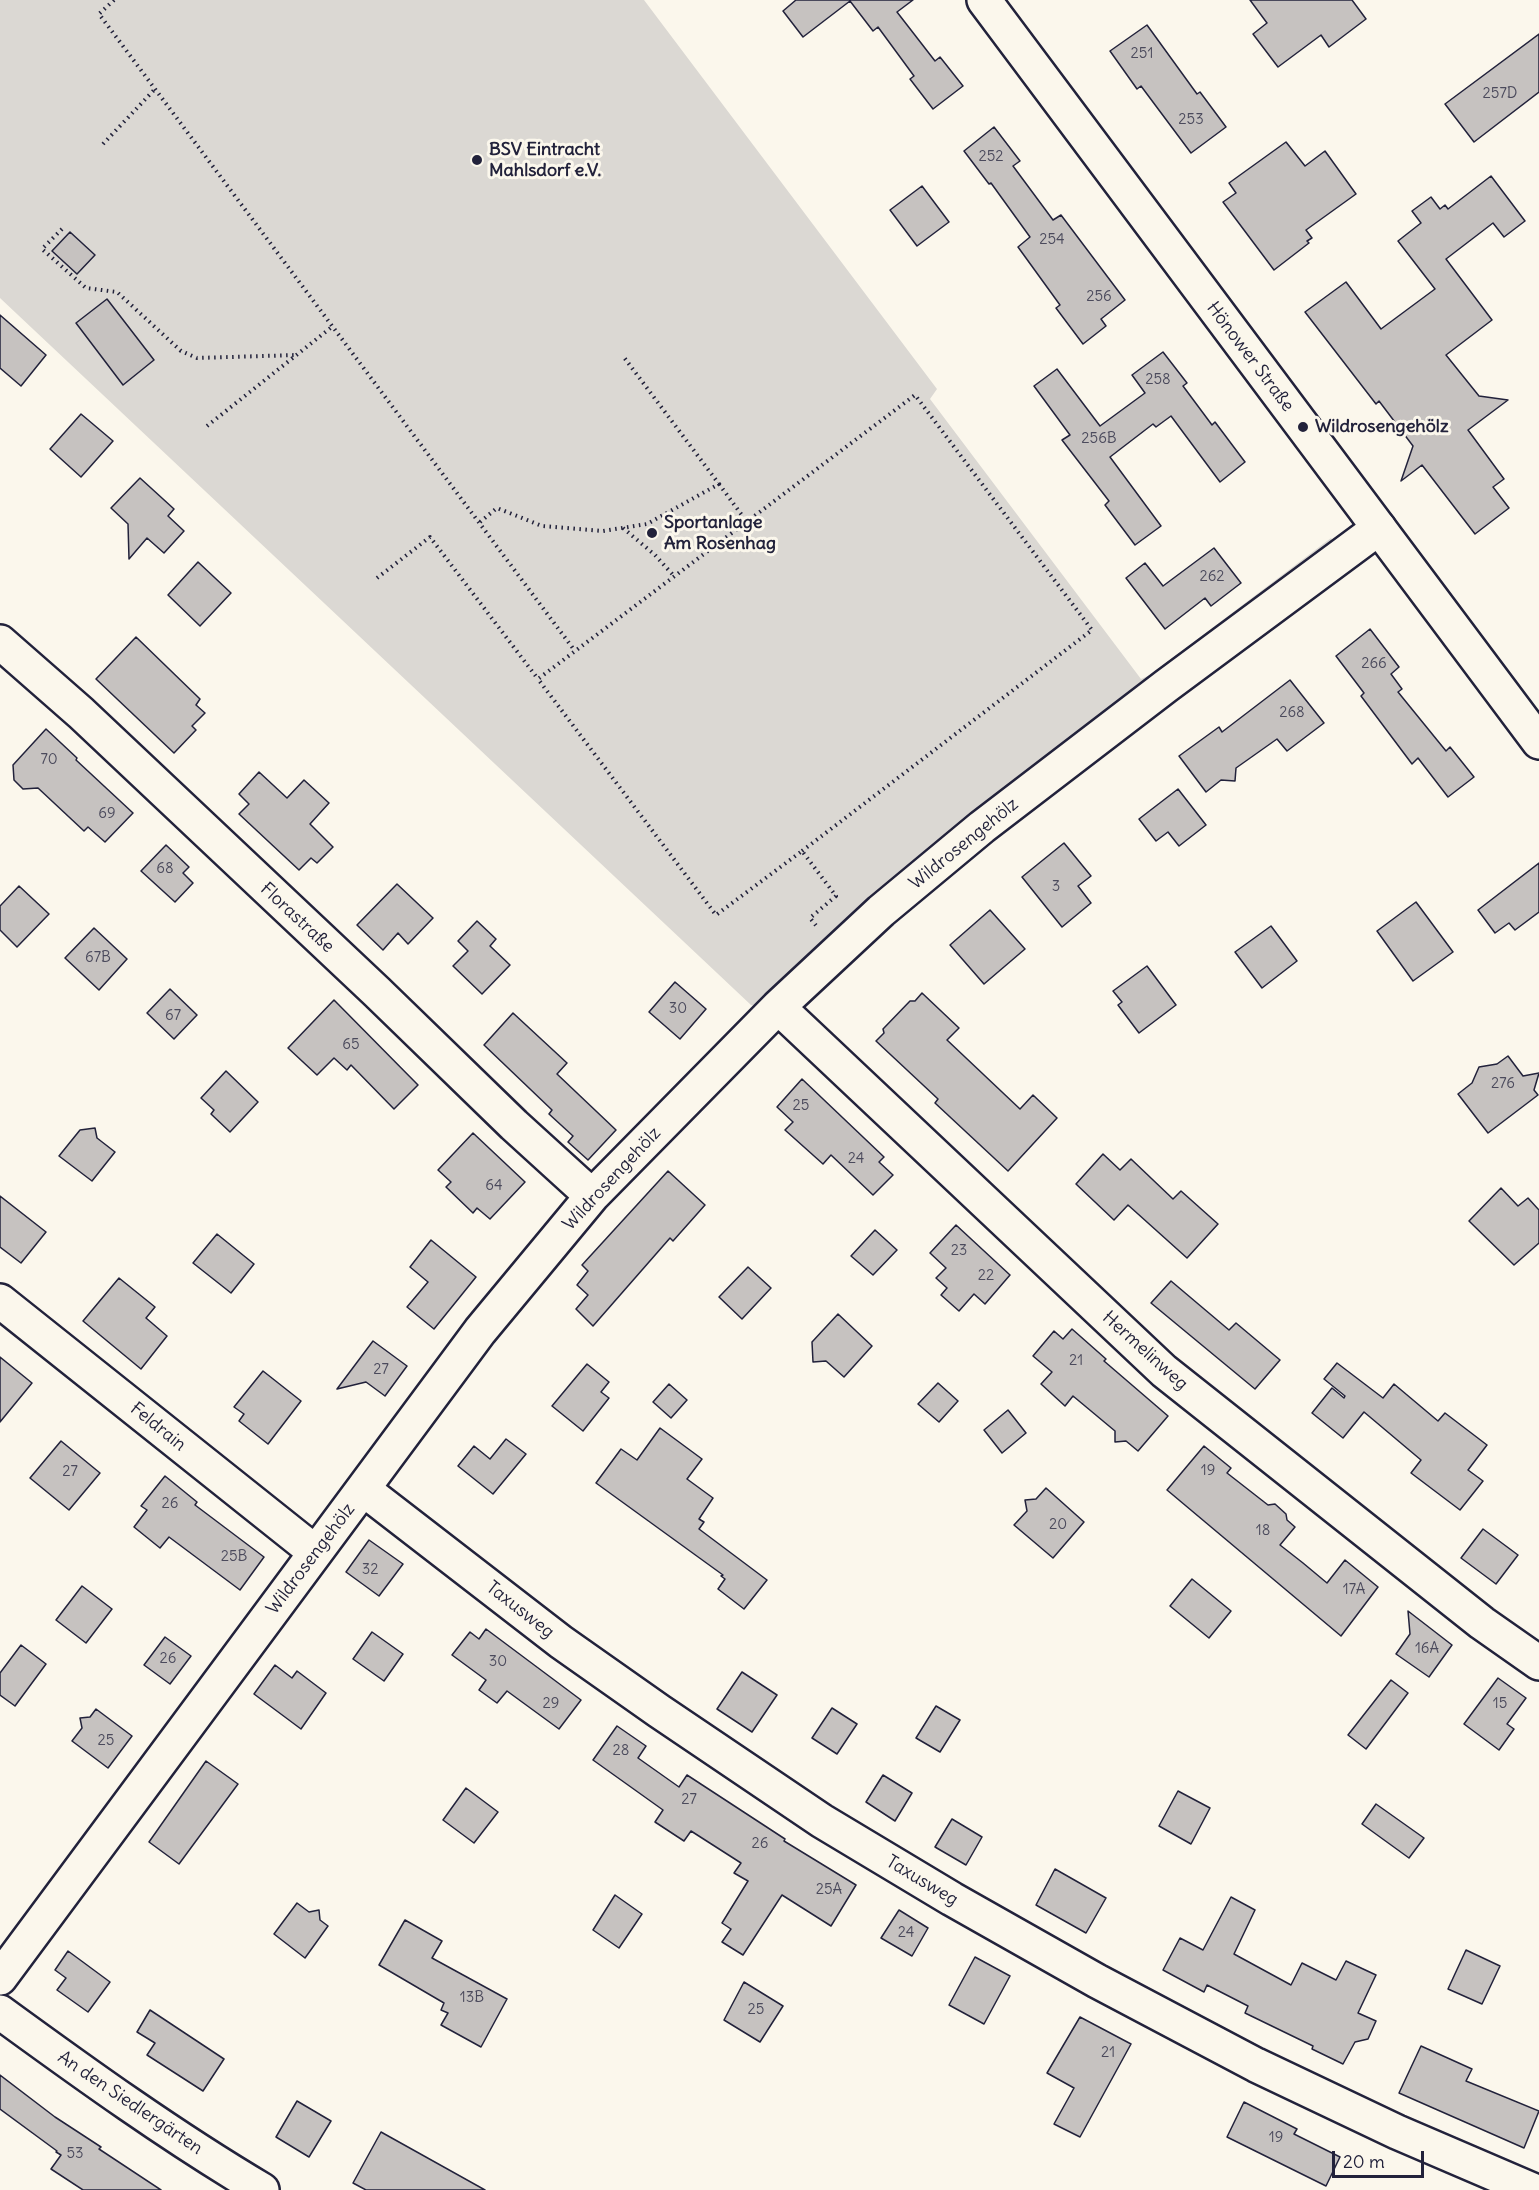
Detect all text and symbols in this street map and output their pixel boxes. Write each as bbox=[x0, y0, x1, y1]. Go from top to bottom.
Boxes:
house number: 251 bbox=[1131, 45, 1153, 63]
house number: 257D bbox=[1483, 85, 1517, 103]
house number: 253 bbox=[1178, 111, 1204, 129]
place label: BSV Eintracht Mahlsdorf e.V. bbox=[489, 139, 601, 182]
house number: 252 bbox=[978, 148, 1004, 166]
marker: BSV Eintracht Mahlsdorf e.V. bbox=[470, 153, 484, 167]
house number: 254 bbox=[1039, 231, 1065, 249]
house number: 256 bbox=[1086, 288, 1112, 306]
street label: Hönower Straße bbox=[1202, 298, 1298, 416]
house number: 258 bbox=[1145, 371, 1171, 389]
place label: Wildrosengehölz bbox=[1315, 416, 1449, 438]
marker: Wildrosengehölz bbox=[1296, 420, 1310, 434]
house number: 256B bbox=[1081, 430, 1117, 448]
place label: Sportanlage Am Rosenhag bbox=[664, 512, 776, 554]
marker: Sportanlage Am Rosenhag bbox=[645, 526, 659, 540]
house number: 262 bbox=[1199, 568, 1225, 586]
house number: 266 bbox=[1361, 655, 1387, 673]
house number: 268 bbox=[1279, 704, 1305, 722]
house number: 70 bbox=[40, 751, 58, 769]
street label: Wildrosengehölz bbox=[905, 794, 1023, 894]
house number: 69 bbox=[98, 805, 116, 823]
house number: 68 bbox=[156, 860, 174, 878]
street label: Florastraße bbox=[256, 878, 338, 958]
house number: 3 bbox=[1052, 878, 1060, 896]
house number: 67B bbox=[85, 949, 111, 967]
house number: 30 bbox=[669, 1000, 687, 1018]
house number: 67 bbox=[165, 1007, 181, 1025]
house number: 65 bbox=[342, 1036, 360, 1054]
house number: 276 bbox=[1491, 1075, 1515, 1093]
house number: 25 bbox=[793, 1097, 809, 1115]
street label: Wildrosengehölz bbox=[559, 1123, 665, 1235]
house number: 24 bbox=[848, 1150, 864, 1168]
house number: 64 bbox=[485, 1177, 503, 1195]
house number: 23 bbox=[951, 1242, 967, 1260]
house number: 22 bbox=[978, 1267, 994, 1285]
street label: Hermelinweg bbox=[1098, 1307, 1192, 1395]
house number: 21 bbox=[1069, 1352, 1083, 1370]
house number: 27 bbox=[373, 1361, 389, 1379]
street label: Feldrain bbox=[126, 1398, 190, 1456]
house number: 19 bbox=[1201, 1462, 1215, 1480]
house number: 27 bbox=[62, 1463, 78, 1481]
house number: 26 bbox=[162, 1495, 178, 1513]
street label: Wildrosengehölz bbox=[262, 1499, 360, 1619]
house number: 20 bbox=[1049, 1516, 1067, 1534]
house number: 18 bbox=[1256, 1522, 1270, 1540]
house number: 25B bbox=[221, 1548, 247, 1566]
house number: 32 bbox=[362, 1561, 378, 1579]
street label: Taxusweg bbox=[482, 1577, 558, 1643]
house number: 17A bbox=[1343, 1581, 1365, 1599]
house number: 16A bbox=[1415, 1640, 1439, 1658]
house number: 26 bbox=[160, 1650, 176, 1668]
house number: 30 bbox=[489, 1653, 507, 1671]
house number: 29 bbox=[543, 1695, 559, 1713]
house number: 15 bbox=[1493, 1695, 1507, 1713]
house number: 25 bbox=[98, 1732, 114, 1750]
house number: 28 bbox=[613, 1742, 629, 1760]
house number: 27 bbox=[681, 1791, 697, 1809]
house number: 26 bbox=[752, 1835, 768, 1853]
street label: Taxusweg bbox=[882, 1851, 962, 1911]
house number: 25A bbox=[816, 1881, 842, 1899]
house number: 24 bbox=[898, 1924, 914, 1942]
house number: 13B bbox=[460, 1989, 484, 2007]
house number: 25 bbox=[748, 2001, 764, 2019]
house number: 21 bbox=[1101, 2044, 1115, 2062]
street label: An den Siedlergärten bbox=[53, 2047, 207, 2159]
house number: 19 bbox=[1269, 2129, 1283, 2147]
scale bar bbox=[1335, 2139, 1426, 2177]
house number: 53 bbox=[66, 2145, 84, 2163]
text: 20 m bbox=[1343, 2150, 1385, 2173]

